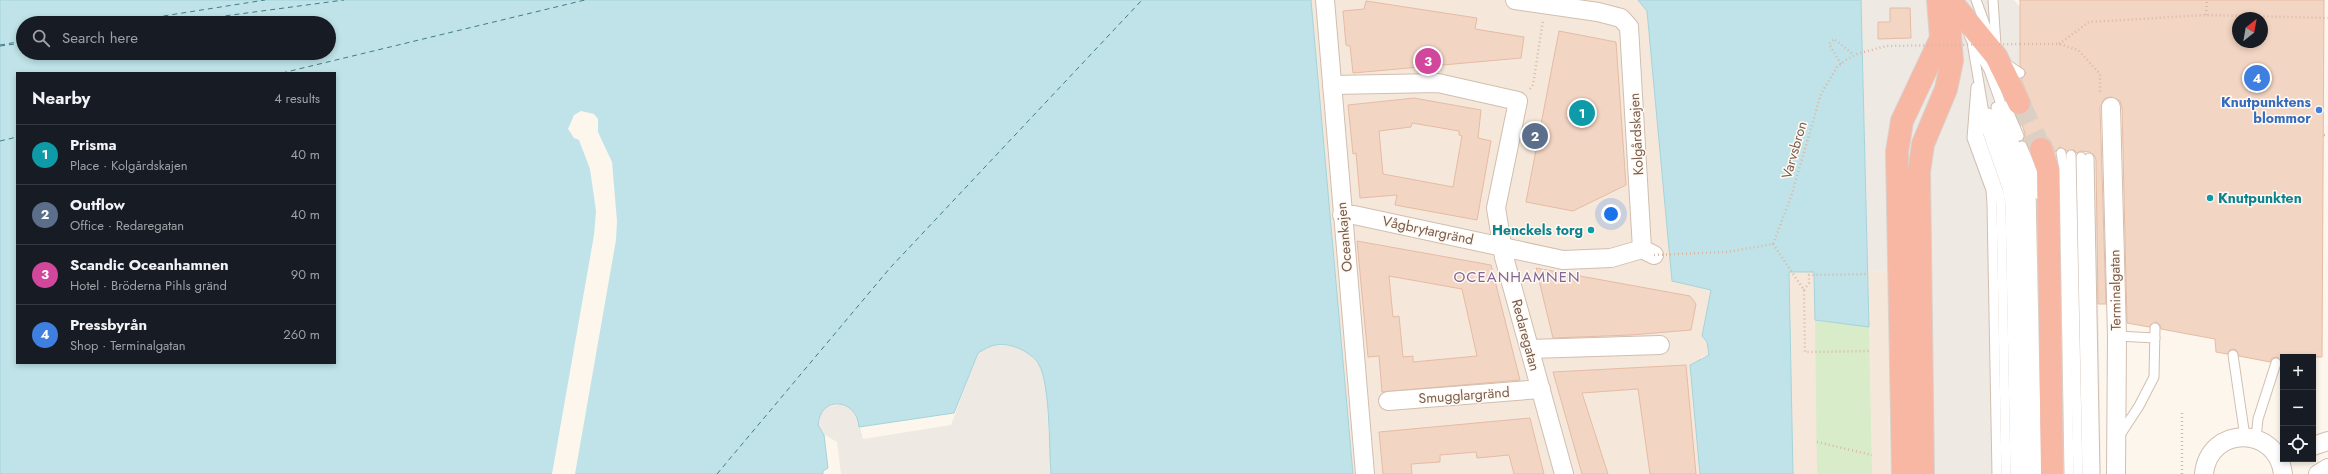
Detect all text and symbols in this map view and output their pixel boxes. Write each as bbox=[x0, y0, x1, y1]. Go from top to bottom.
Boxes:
north arrow bbox=[2232, 12, 2268, 48]
search box bbox=[16, 16, 336, 60]
icon: search bbox=[30, 27, 52, 49]
text: Search here bbox=[62, 27, 138, 49]
pin: 3 bbox=[1415, 46, 1441, 76]
pin: 4 bbox=[2244, 63, 2270, 93]
text: Nearby bbox=[32, 86, 90, 110]
text: 4 results bbox=[274, 89, 320, 108]
street label: Kolgårdskajen bbox=[1624, 92, 1648, 176]
place label: Knutpunktens blommor bbox=[2221, 92, 2312, 128]
pin: 1 bbox=[1569, 98, 1595, 128]
marker: Knutpunktens blommor bbox=[2314, 105, 2324, 115]
street label: Varvsbron bbox=[1776, 119, 1812, 181]
pin: 2 bbox=[1522, 121, 1548, 151]
text: Prisma bbox=[70, 134, 117, 156]
text: 1 bbox=[42, 145, 48, 164]
text: 40 m bbox=[291, 145, 320, 164]
text: Place · Kolgårdskajen bbox=[70, 156, 188, 175]
place label: Knutpunkten bbox=[2218, 188, 2302, 208]
marker: Knutpunkten bbox=[2205, 193, 2215, 203]
text: Outflow bbox=[70, 194, 125, 216]
street label: Oceankajen bbox=[1331, 201, 1357, 273]
your location bbox=[1601, 204, 1621, 224]
text: 2 bbox=[41, 205, 49, 224]
text: 40 m bbox=[291, 205, 320, 224]
street label: Vågbrytargränd bbox=[1380, 211, 1476, 249]
text: Office · Redaregatan bbox=[70, 216, 184, 235]
place label: Henckels torg bbox=[1492, 220, 1583, 240]
marker: Henckels torg bbox=[1586, 225, 1596, 235]
street label: Terminalgatan bbox=[2104, 249, 2126, 331]
text: Scandic Oceanhamnen bbox=[70, 254, 229, 276]
text: 3 bbox=[41, 265, 49, 284]
text: 90 m bbox=[291, 265, 320, 284]
district label: OCEANHAMNEN bbox=[1453, 266, 1581, 288]
text: Hotel · Bröderna Pihls gränd bbox=[70, 276, 227, 295]
street label: Redaregatan bbox=[1507, 297, 1545, 373]
text: Pressbyrån bbox=[70, 314, 147, 336]
text: 4 bbox=[40, 325, 50, 344]
text: 260 m bbox=[283, 325, 320, 344]
text: Shop · Terminalgatan bbox=[70, 336, 186, 355]
map controls bbox=[2280, 354, 2316, 462]
button: + bbox=[2280, 354, 2316, 390]
street label: Smugglargränd bbox=[1418, 382, 1510, 408]
button: − bbox=[2280, 390, 2316, 426]
button: locate bbox=[2280, 426, 2316, 462]

